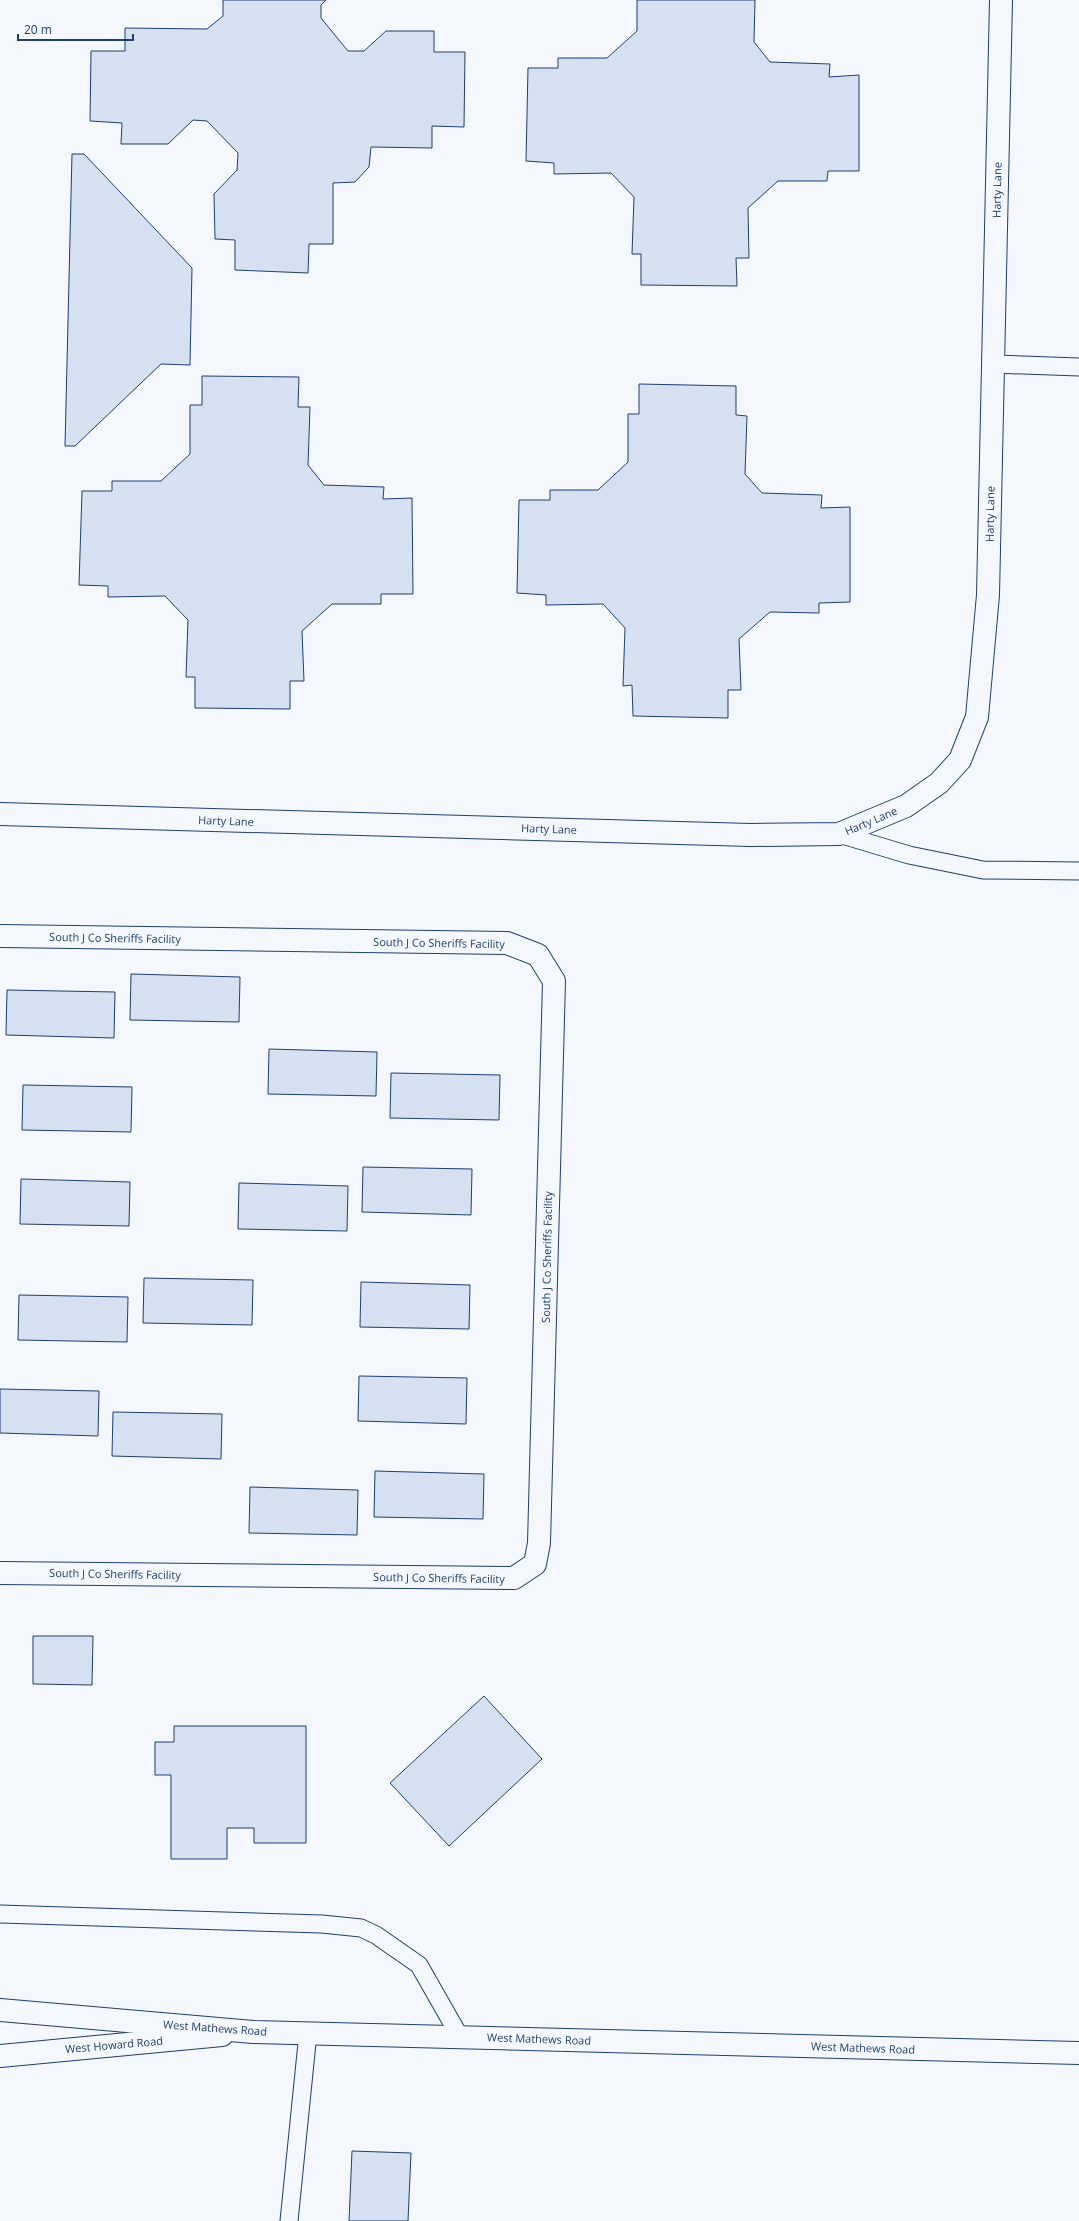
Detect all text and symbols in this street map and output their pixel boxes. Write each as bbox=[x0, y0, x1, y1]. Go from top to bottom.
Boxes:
scale bar bbox=[18, 16, 133, 42]
text: 20 m bbox=[24, 21, 52, 38]
street label: Harty Lane bbox=[989, 162, 1004, 218]
street label: Harty Lane bbox=[982, 486, 997, 542]
street label: Harty Lane bbox=[842, 803, 899, 838]
street label: Harty Lane bbox=[198, 812, 254, 829]
street label: Harty Lane bbox=[521, 820, 577, 837]
street label: South J Co Sheriffs Facility bbox=[49, 929, 181, 946]
street label: South J Co Sheriffs Facility bbox=[373, 934, 505, 951]
street label: South J Co Sheriffs Facility bbox=[538, 1191, 555, 1323]
street label: South J Co Sheriffs Facility bbox=[49, 1565, 181, 1582]
street label: South J Co Sheriffs Facility bbox=[373, 1569, 505, 1586]
street label: West Mathews Road bbox=[163, 2016, 267, 2039]
street label: West Mathews Road bbox=[487, 2029, 591, 2048]
street label: West Howard Road bbox=[64, 2033, 163, 2056]
street label: West Mathews Road bbox=[811, 2038, 915, 2057]

